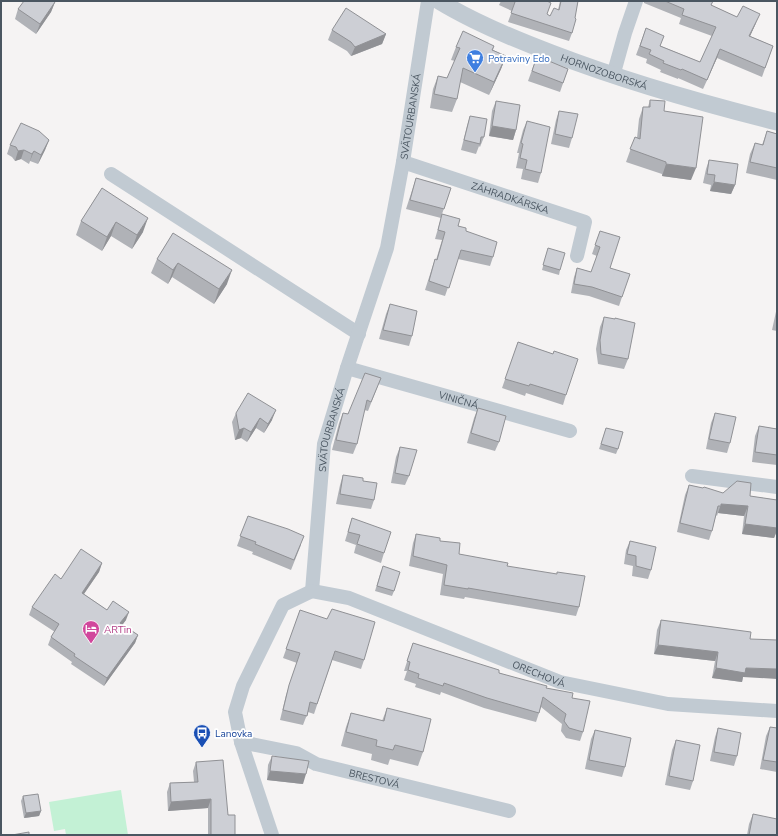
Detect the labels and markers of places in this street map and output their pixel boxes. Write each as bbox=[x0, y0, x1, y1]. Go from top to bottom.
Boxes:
supermarket icon: Potraviny Edo bbox=[465, 48, 485, 73]
place label: Potraviny Edo bbox=[488, 52, 550, 66]
hotel icon: ARTin bbox=[81, 619, 101, 644]
place label: ARTin bbox=[104, 623, 132, 637]
bus stop icon: Lanovka bbox=[192, 723, 212, 748]
place label: Lanovka bbox=[215, 727, 252, 741]

